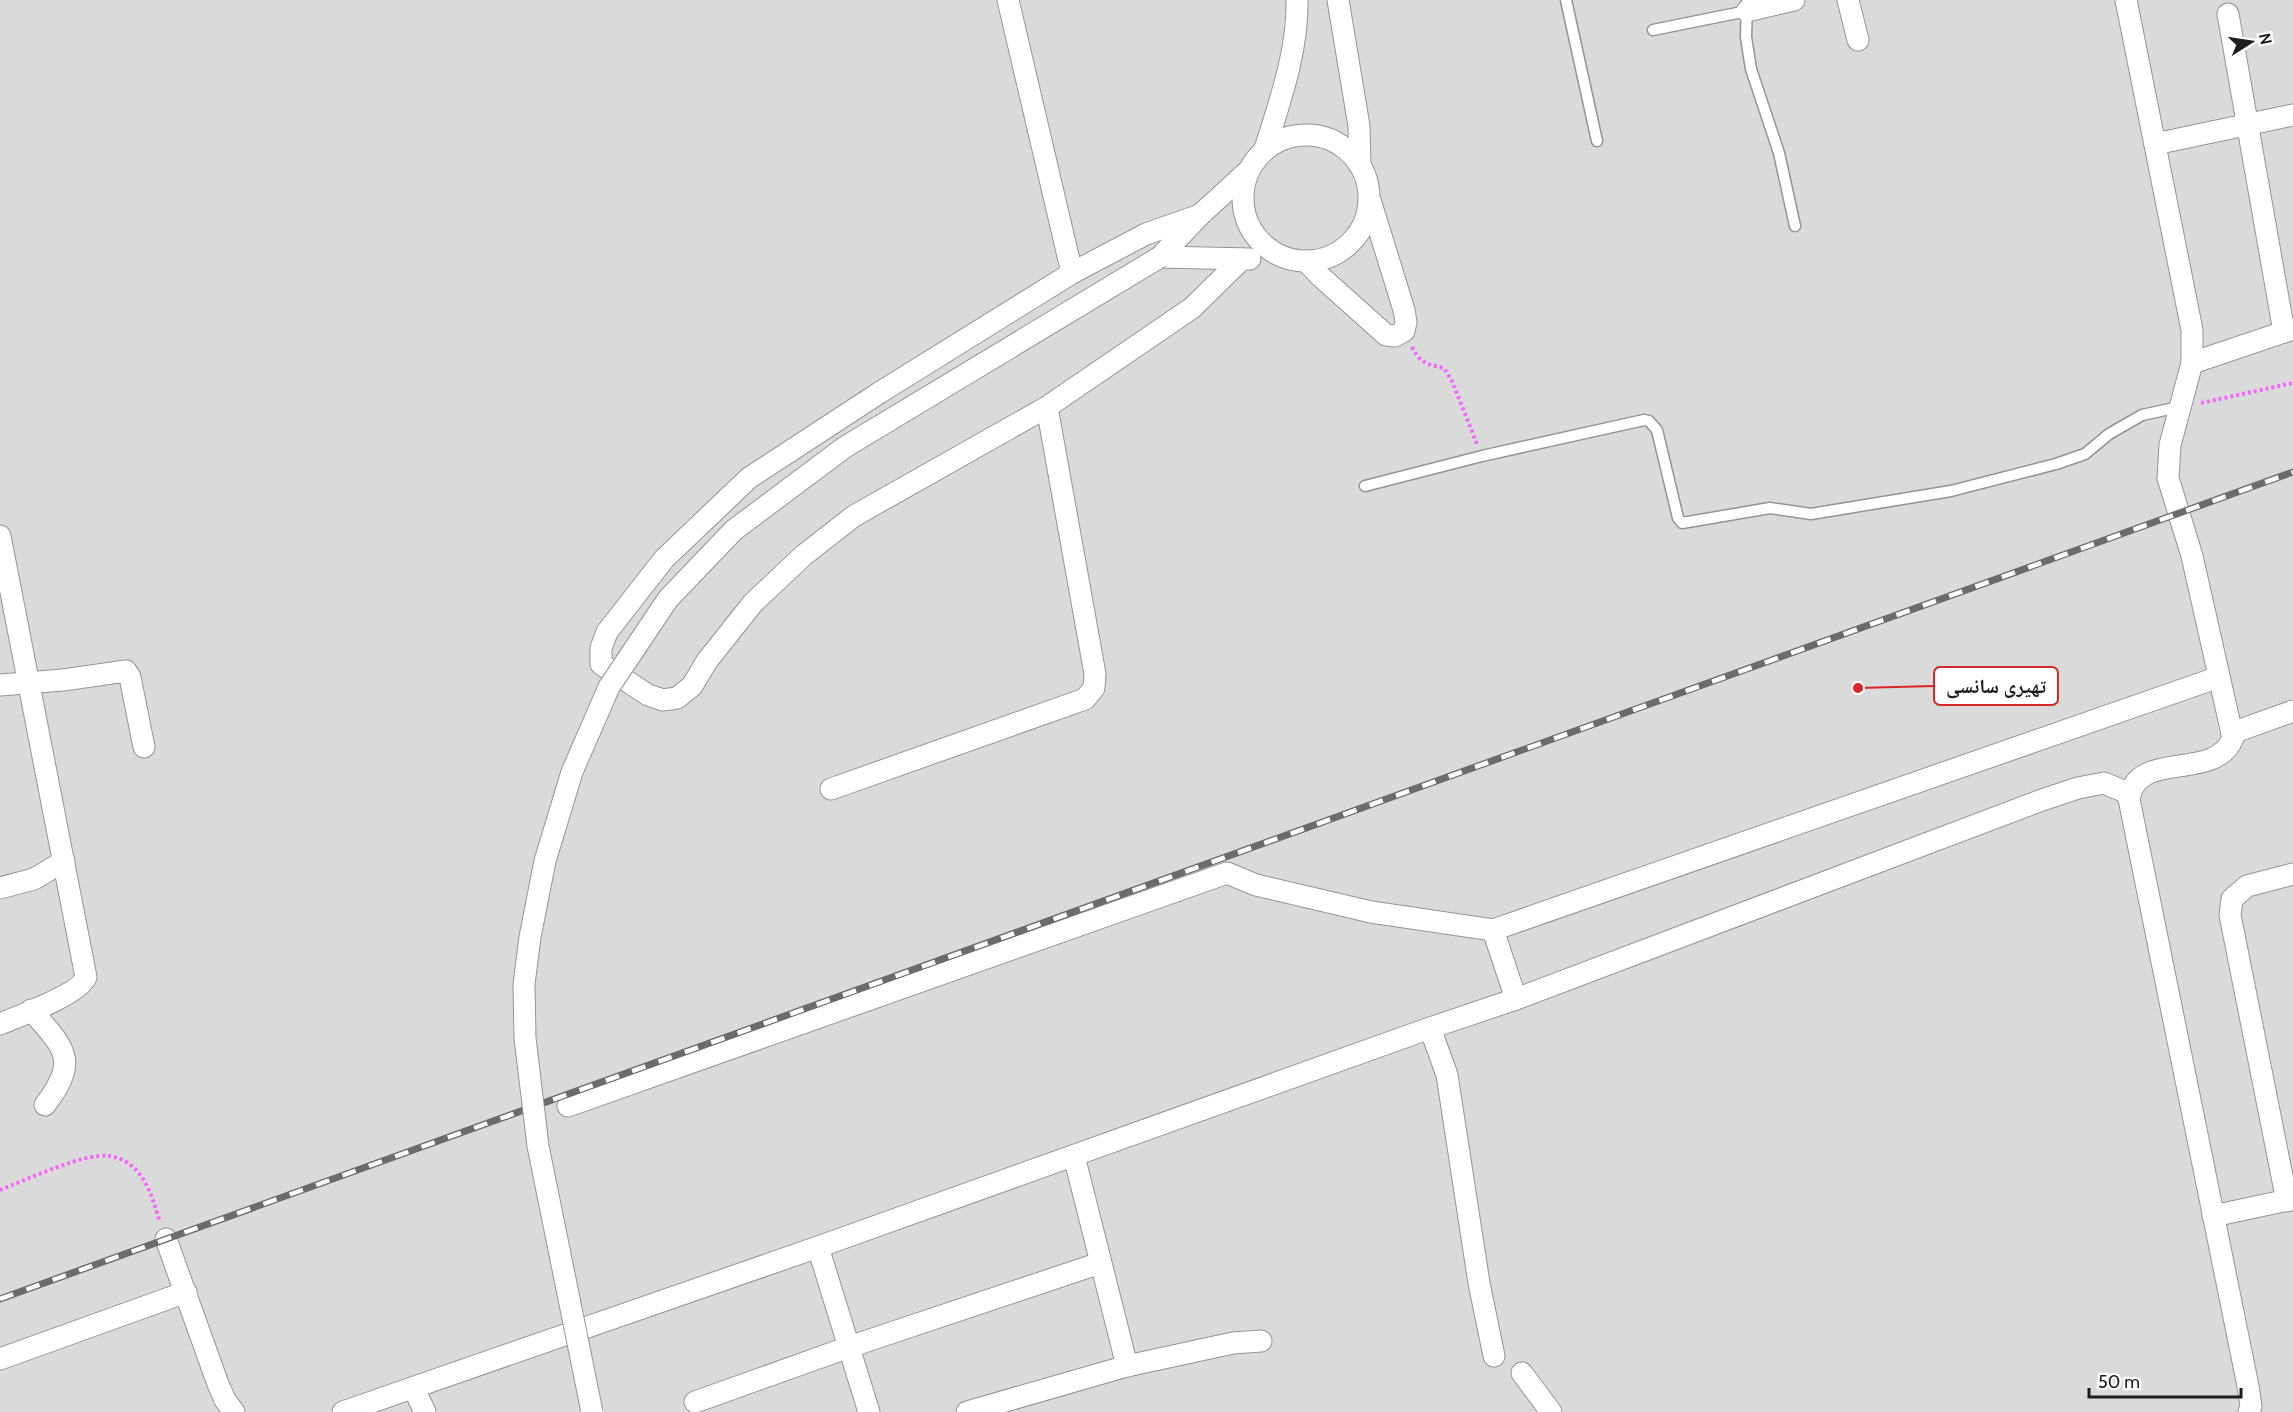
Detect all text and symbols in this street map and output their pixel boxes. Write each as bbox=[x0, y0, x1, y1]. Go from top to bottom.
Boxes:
north arrow bbox=[2221, 12, 2281, 72]
text: N bbox=[2255, 31, 2276, 46]
callout: تھیری سانسی bbox=[1934, 667, 2058, 705]
text: تھیری سانسی bbox=[1946, 674, 2047, 699]
scale bar bbox=[2089, 1361, 2240, 1399]
text: 50 m bbox=[2098, 1371, 2140, 1393]

